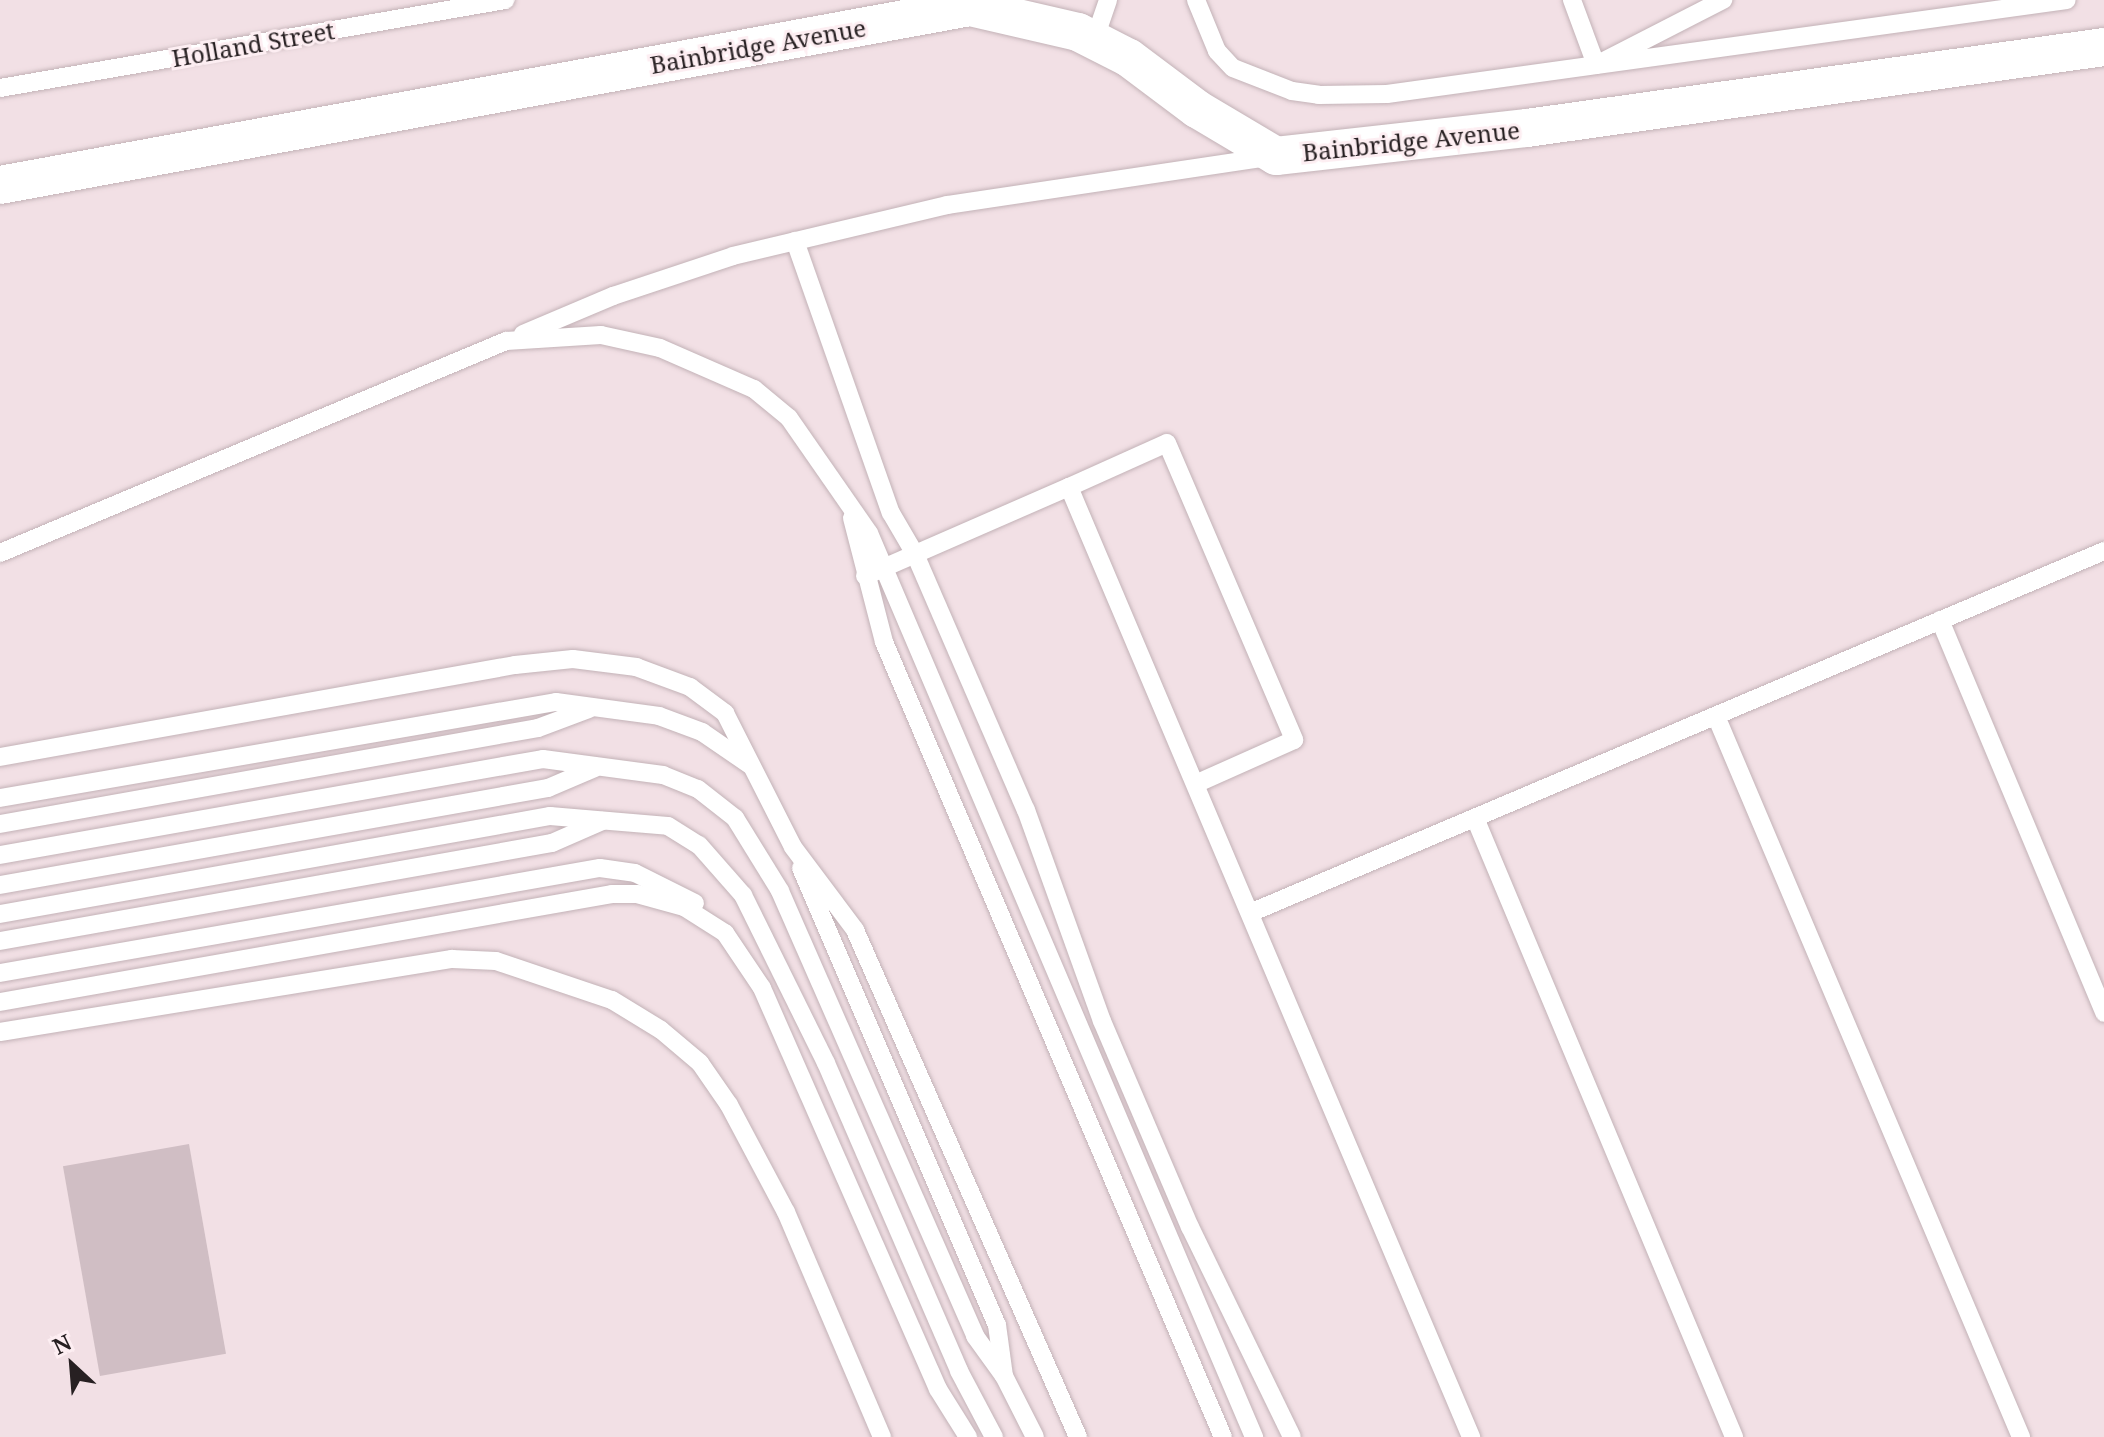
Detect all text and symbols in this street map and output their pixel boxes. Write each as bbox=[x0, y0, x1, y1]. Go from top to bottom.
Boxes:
street label: Bainbridge Avenue bbox=[648, 13, 868, 79]
street label: Holland Street bbox=[169, 16, 337, 72]
street label: Bainbridge Avenue bbox=[1301, 115, 1521, 167]
north arrow bbox=[32, 1325, 112, 1405]
text: N bbox=[47, 1326, 76, 1361]

